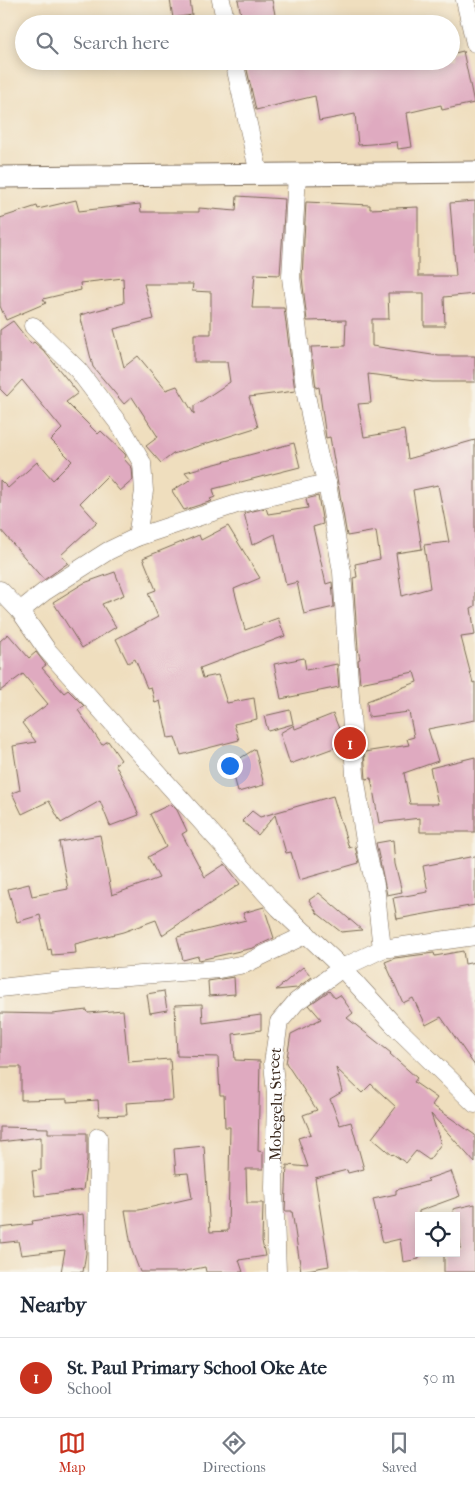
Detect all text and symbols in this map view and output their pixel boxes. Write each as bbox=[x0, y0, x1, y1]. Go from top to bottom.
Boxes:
search box bbox=[15, 15, 460, 70]
icon: search bbox=[33, 29, 61, 57]
text: Search here bbox=[73, 32, 169, 54]
pin: 1 bbox=[334, 724, 366, 762]
your location bbox=[217, 753, 243, 779]
street label: Mobegelu Street bbox=[263, 1046, 286, 1161]
map controls bbox=[415, 1212, 460, 1257]
button: locate bbox=[415, 1212, 460, 1257]
text: Nearby bbox=[20, 1293, 86, 1317]
text: St. Paul Primary School Oke Ate bbox=[67, 1357, 327, 1379]
text: 1 bbox=[33, 1368, 39, 1387]
text: 50 m bbox=[423, 1368, 455, 1387]
text: School bbox=[67, 1379, 112, 1398]
tab: Map bbox=[58, 1429, 86, 1476]
tab: Directions bbox=[203, 1429, 266, 1476]
tab: Saved bbox=[382, 1429, 417, 1476]

